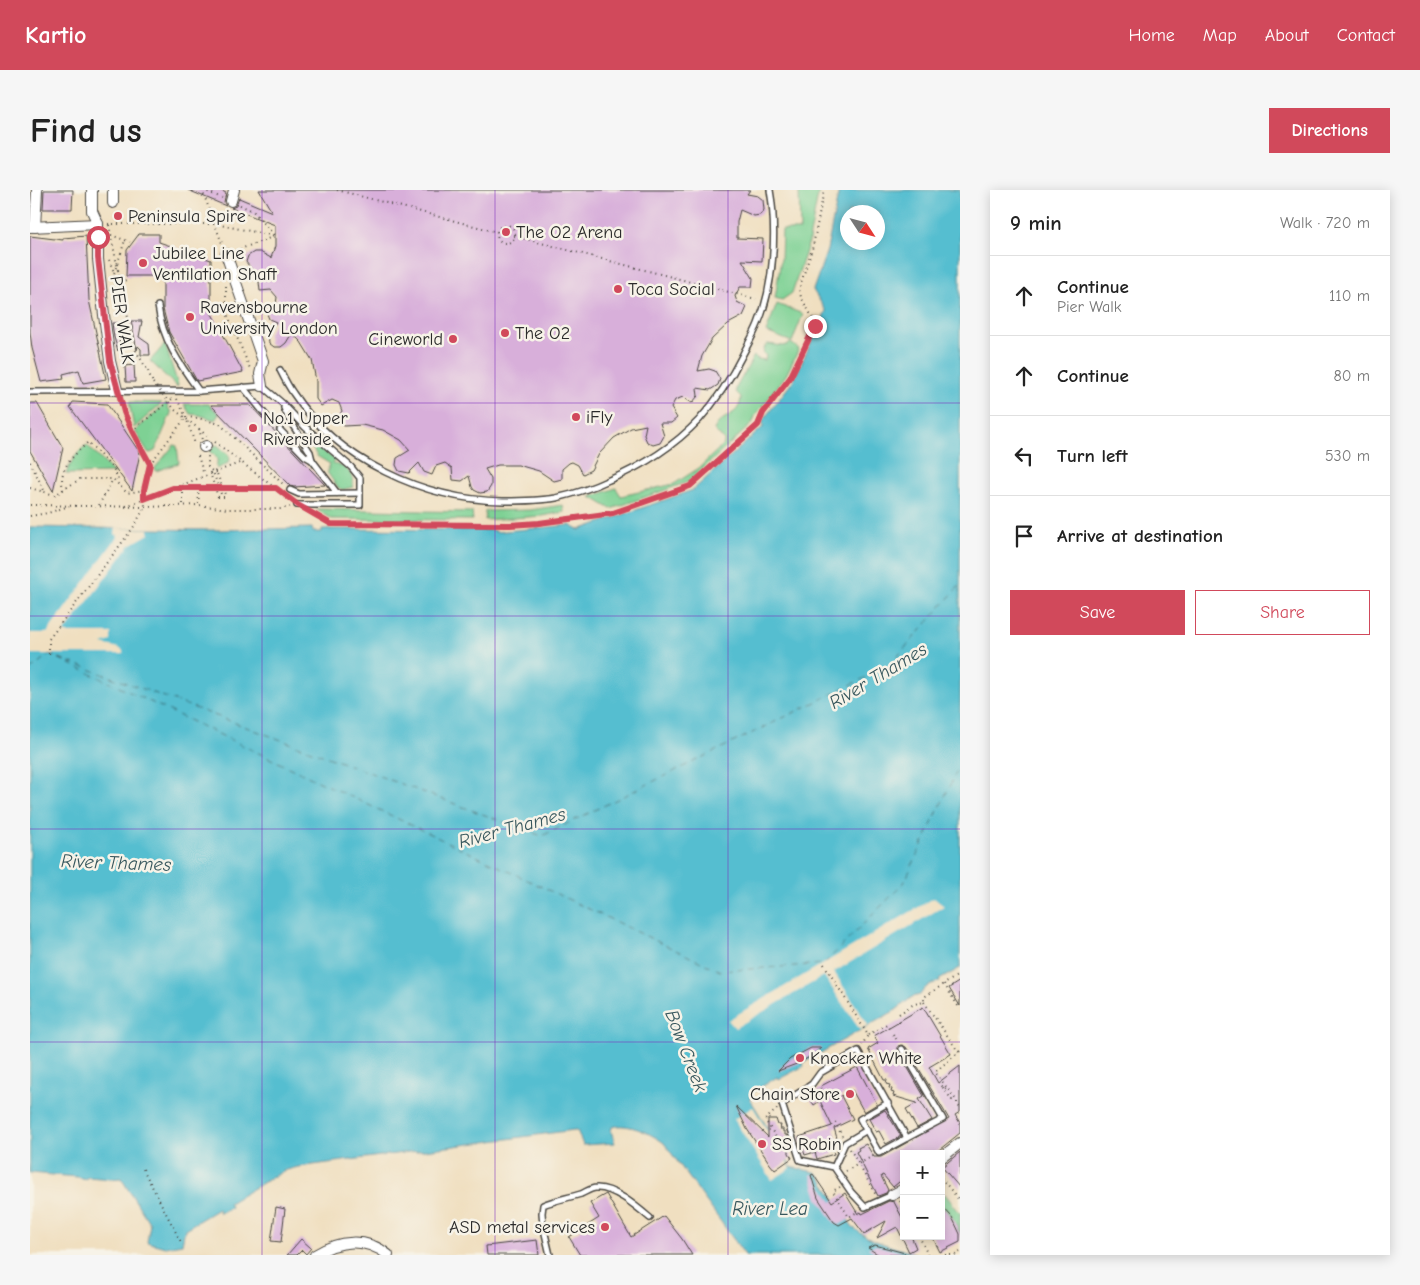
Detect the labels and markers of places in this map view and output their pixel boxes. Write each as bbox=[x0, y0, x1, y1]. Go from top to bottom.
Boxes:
place label: Peninsula Spire bbox=[128, 206, 246, 227]
marker: Peninsula Spire bbox=[112, 210, 124, 222]
place label: The O2 Arena bbox=[516, 222, 623, 243]
marker: The O2 Arena bbox=[500, 226, 512, 238]
place label: Jubilee Line Ventilation Shaft bbox=[153, 243, 278, 285]
marker: Jubilee Line Ventilation Shaft bbox=[137, 257, 149, 269]
place label: Toca Social bbox=[628, 279, 715, 300]
marker: Toca Social bbox=[612, 283, 624, 295]
place label: Ravensbourne University London bbox=[200, 297, 338, 339]
marker: Ravensbourne University London bbox=[184, 311, 196, 323]
place label: The O2 bbox=[515, 323, 570, 344]
marker: The O2 bbox=[499, 327, 511, 339]
place label: Cineworld bbox=[368, 329, 443, 350]
marker: Cineworld bbox=[447, 333, 459, 345]
place label: iFly bbox=[586, 407, 613, 428]
place label: No.1 Upper Riverside bbox=[263, 408, 348, 450]
marker: iFly bbox=[570, 411, 582, 423]
marker: No.1 Upper Riverside bbox=[247, 422, 259, 434]
place label: Knocker White bbox=[810, 1048, 922, 1069]
marker: Knocker White bbox=[794, 1052, 806, 1064]
place label: Chain Store bbox=[750, 1084, 840, 1105]
marker: Chain Store bbox=[844, 1088, 856, 1100]
place label: SS Robin bbox=[772, 1134, 842, 1155]
marker: SS Robin bbox=[756, 1138, 768, 1150]
place label: ASD metal services bbox=[449, 1217, 595, 1238]
marker: ASD metal services bbox=[599, 1221, 611, 1233]

